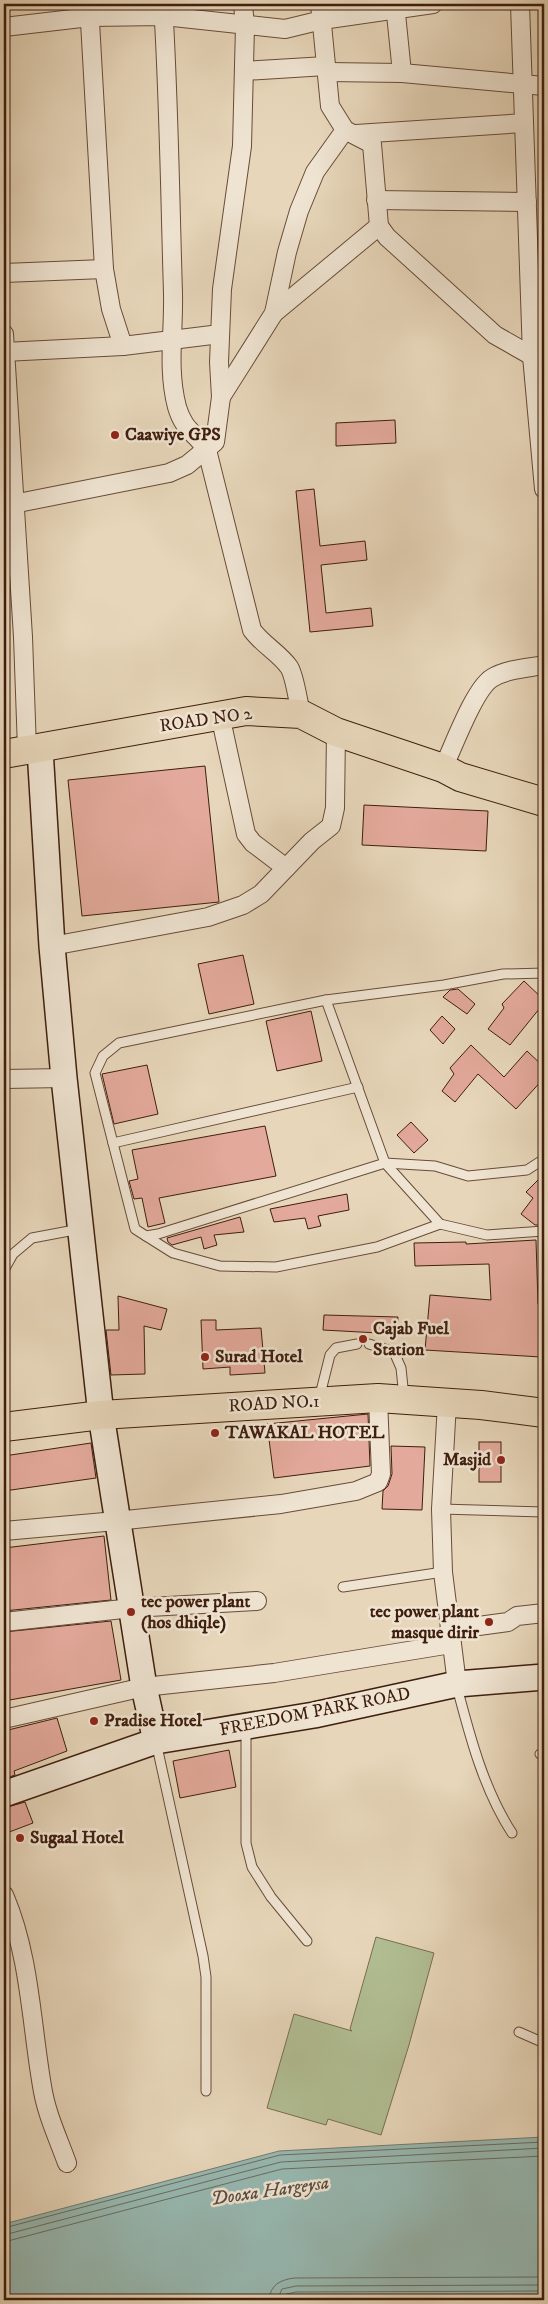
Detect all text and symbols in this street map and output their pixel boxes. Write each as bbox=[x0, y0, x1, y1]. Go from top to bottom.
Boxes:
place label: Caawiye GPS bbox=[125, 424, 221, 446]
marker: Caawiye GPS bbox=[109, 429, 121, 441]
street label: ROAD NO 2 bbox=[158, 703, 254, 737]
place label: Cajab Fuel Station bbox=[373, 1318, 450, 1361]
marker: Cajab Fuel Station bbox=[357, 1333, 369, 1345]
place label: Surad Hotel bbox=[215, 1346, 303, 1368]
marker: Surad Hotel bbox=[199, 1351, 211, 1363]
street label: ROAD NO.1 bbox=[228, 1391, 320, 1417]
place label: TAWAKAL HOTEL bbox=[224, 1422, 385, 1444]
marker: TAWAKAL HOTEL bbox=[209, 1427, 221, 1439]
place label: Masjid bbox=[443, 1449, 492, 1471]
marker: Masjid bbox=[495, 1454, 507, 1466]
place label: tec power plant (hos dhiqle) bbox=[141, 1591, 250, 1634]
place label: tec power plant masque dirir bbox=[370, 1601, 479, 1644]
marker: tec power plant (hos dhiqle) bbox=[125, 1606, 137, 1618]
marker: tec power plant masque dirir bbox=[483, 1616, 495, 1628]
street label: FREEDOM PARK ROAD bbox=[218, 1683, 412, 1741]
place label: Pradise Hotel bbox=[104, 1710, 203, 1732]
marker: Pradise Hotel bbox=[88, 1715, 100, 1727]
place label: Sugaal Hotel bbox=[30, 1827, 124, 1849]
marker: Sugaal Hotel bbox=[14, 1832, 26, 1844]
water label: Dooxa Hargeysa bbox=[209, 2171, 331, 2211]

